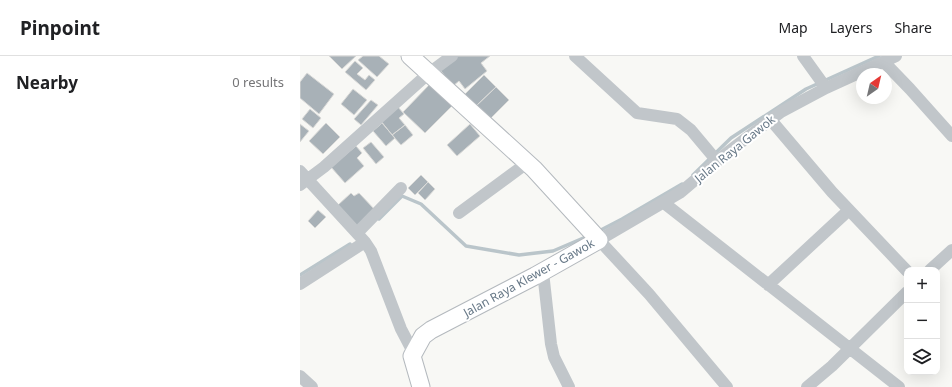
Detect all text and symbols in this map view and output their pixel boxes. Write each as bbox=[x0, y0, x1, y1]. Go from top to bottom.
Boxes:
text: Pinpoint bbox=[20, 15, 100, 41]
text: Map bbox=[779, 18, 808, 37]
text: Layers bbox=[830, 18, 872, 37]
text: Share bbox=[894, 18, 932, 37]
north arrow bbox=[856, 68, 892, 104]
text: Nearby bbox=[16, 71, 78, 94]
text: 0 results bbox=[232, 73, 284, 91]
street label: Jalan Raya Gawok bbox=[690, 110, 779, 187]
street label: Jalan Raya Klewer - Gawok bbox=[459, 234, 598, 321]
map controls bbox=[904, 267, 940, 375]
button: + bbox=[904, 267, 940, 303]
button: − bbox=[904, 303, 940, 339]
button: layers bbox=[904, 339, 940, 375]

